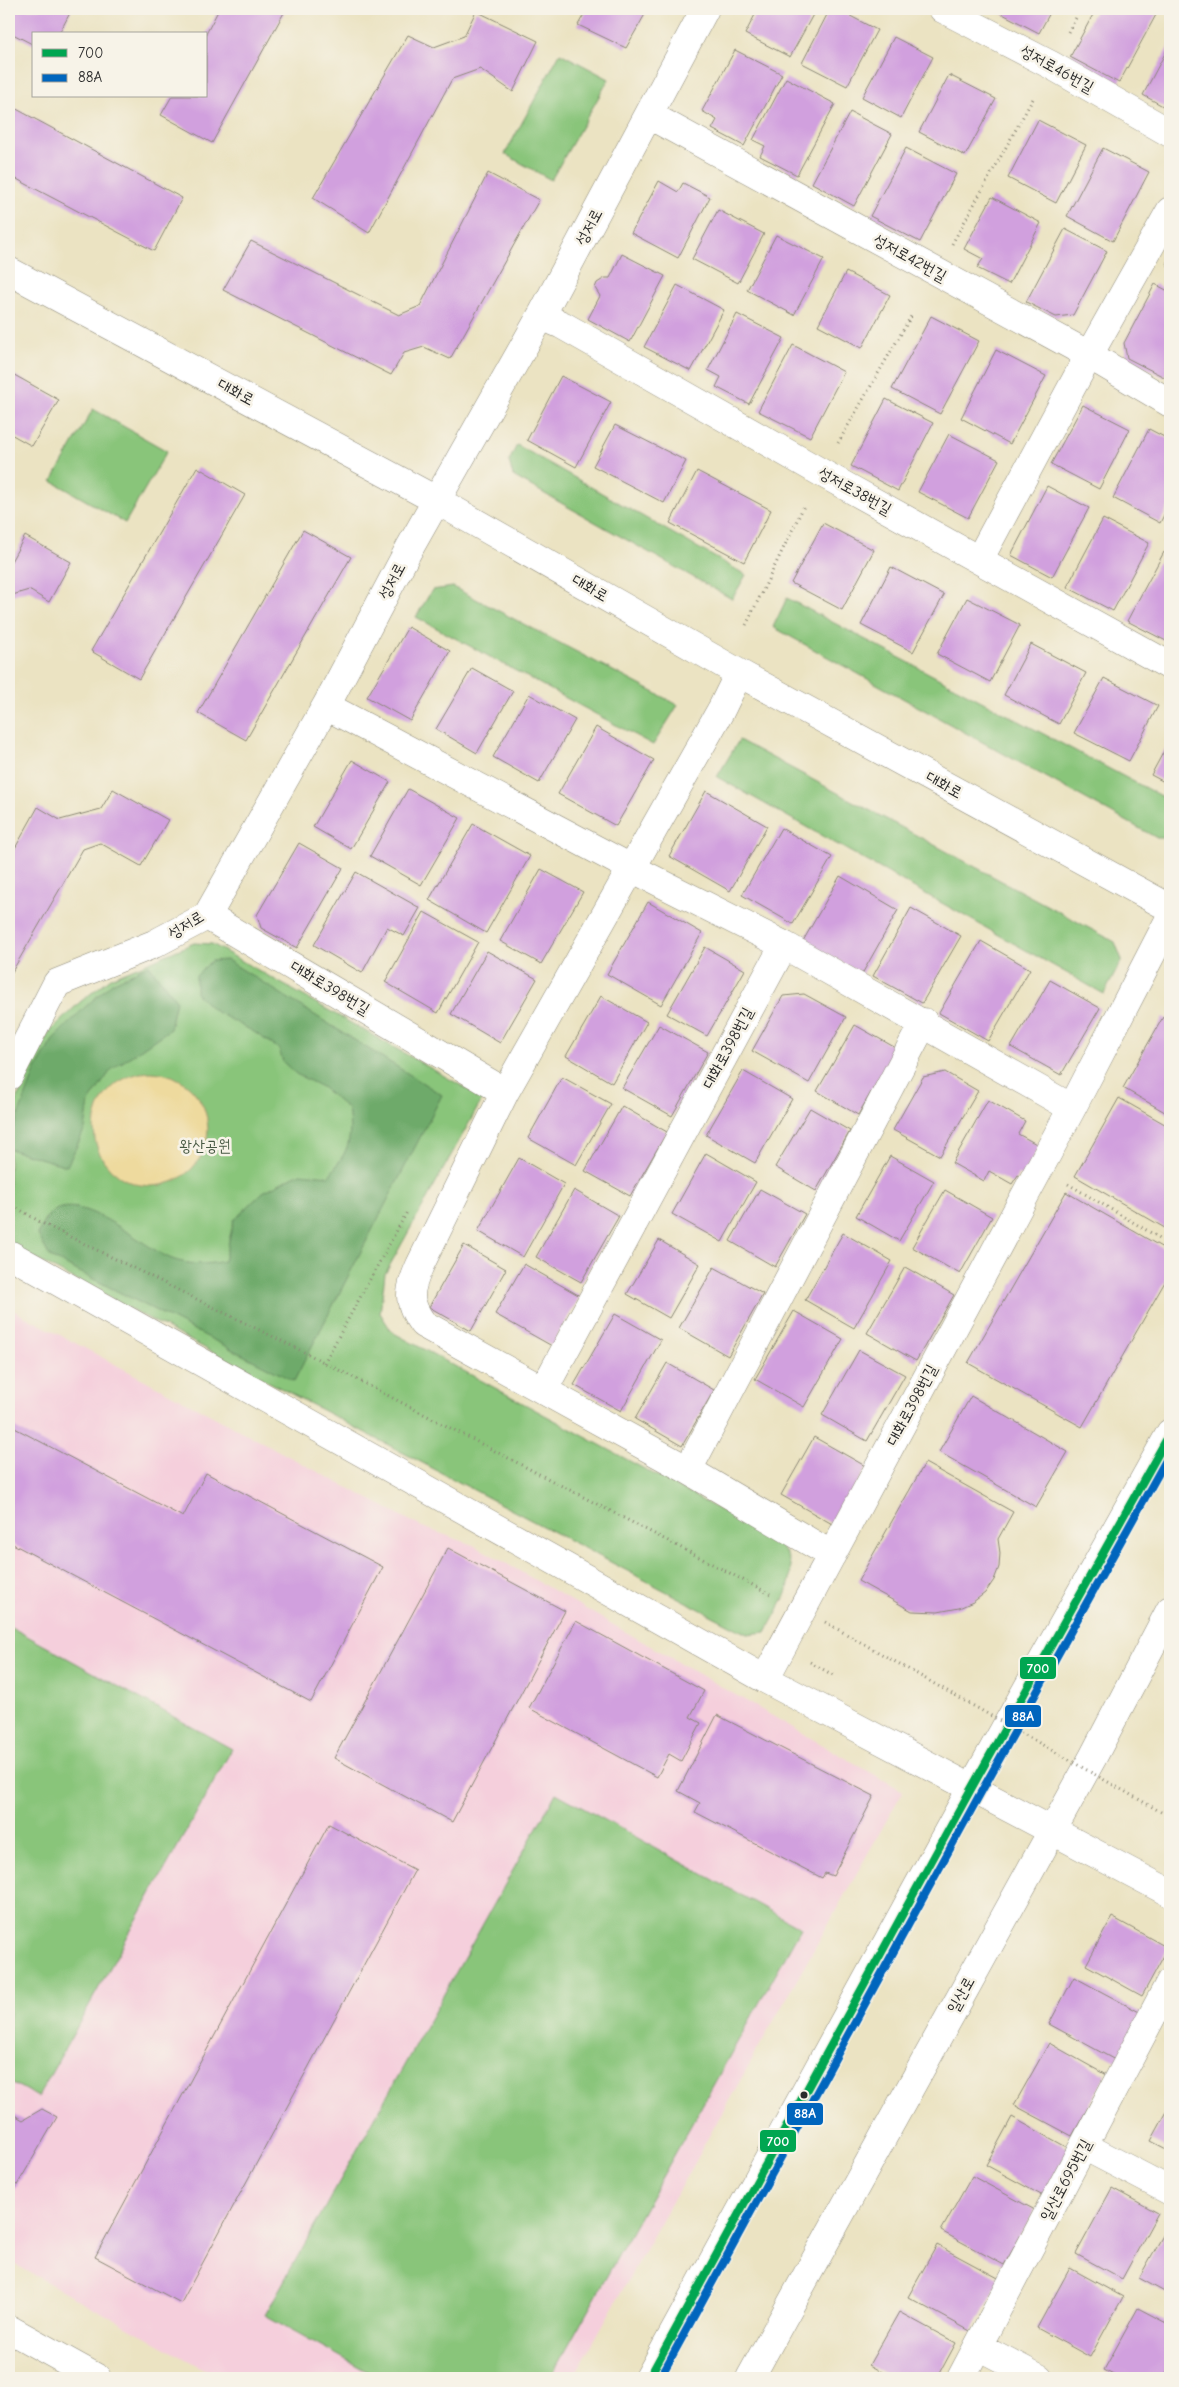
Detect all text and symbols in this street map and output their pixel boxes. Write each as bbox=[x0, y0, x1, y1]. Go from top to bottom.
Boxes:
legend bbox=[32, 32, 208, 98]
street label: 성저로46번길 bbox=[1017, 42, 1097, 97]
text: 700 bbox=[78, 44, 103, 62]
text: 88A bbox=[78, 68, 102, 86]
street label: 성저로 bbox=[572, 206, 606, 248]
street label: 성저로42번길 bbox=[870, 231, 950, 285]
street label: 대화로 bbox=[215, 375, 257, 409]
street label: 성저로38번길 bbox=[815, 464, 895, 518]
street label: 성저로 bbox=[375, 560, 409, 602]
street label: 대화로 bbox=[569, 571, 611, 605]
street label: 대화로 bbox=[923, 768, 965, 802]
street label: 성저로 bbox=[165, 907, 207, 943]
street label: 대화로398번길 bbox=[287, 957, 373, 1019]
street label: 대화로398번길 bbox=[699, 1004, 757, 1092]
park label: 왕산공원 bbox=[179, 1137, 231, 1155]
street label: 대화로398번길 bbox=[883, 1361, 941, 1449]
line badge: 700 bbox=[1019, 1656, 1057, 1680]
text: 700 bbox=[1027, 1660, 1049, 1677]
line badge: 88A bbox=[1004, 1704, 1042, 1728]
text: 88A bbox=[1012, 1708, 1034, 1725]
street label: 일산로 bbox=[944, 1974, 978, 2016]
unlabelled marker bbox=[799, 2090, 809, 2100]
line badge: 88A bbox=[786, 2102, 824, 2126]
text: 88A bbox=[794, 2105, 816, 2122]
line badge: 700 bbox=[759, 2129, 797, 2153]
text: 700 bbox=[767, 2133, 789, 2150]
street label: 일산로695번길 bbox=[1037, 2136, 1095, 2224]

